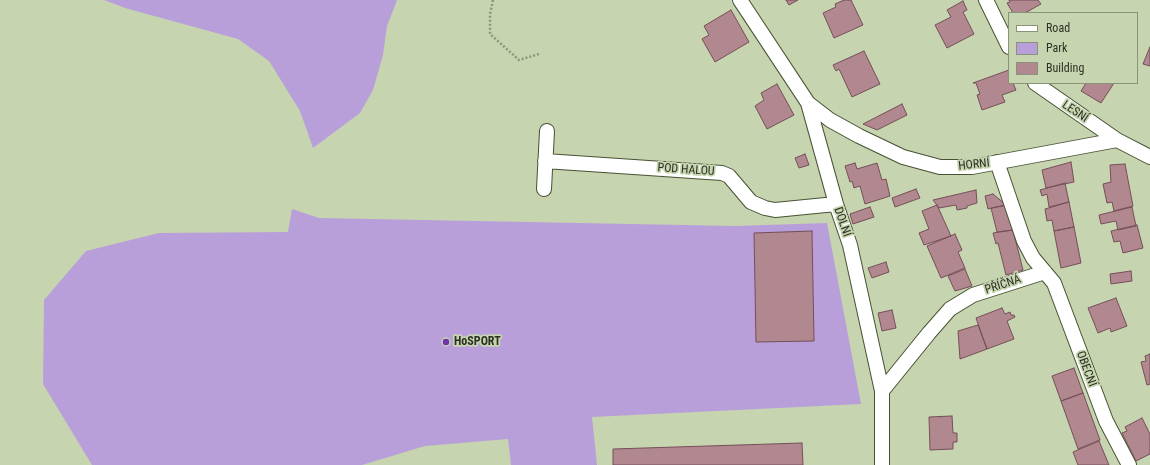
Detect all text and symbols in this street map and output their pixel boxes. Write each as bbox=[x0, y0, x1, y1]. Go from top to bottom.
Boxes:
legend bbox=[1008, 12, 1138, 84]
text: Road bbox=[1046, 21, 1070, 35]
text: Park bbox=[1046, 41, 1067, 55]
text: Building bbox=[1046, 61, 1084, 75]
street label: LESNÍ bbox=[1059, 98, 1091, 126]
street label: HORNÍ bbox=[958, 156, 990, 174]
street label: POD HALOU bbox=[657, 161, 715, 179]
street label: DOLNÍ bbox=[830, 205, 854, 239]
street label: PŘÍČNÁ bbox=[983, 272, 1023, 298]
place label: HoSPORT bbox=[454, 335, 501, 349]
marker: HoSPORT bbox=[441, 337, 451, 347]
street label: OBECNÍ bbox=[1073, 349, 1099, 389]

